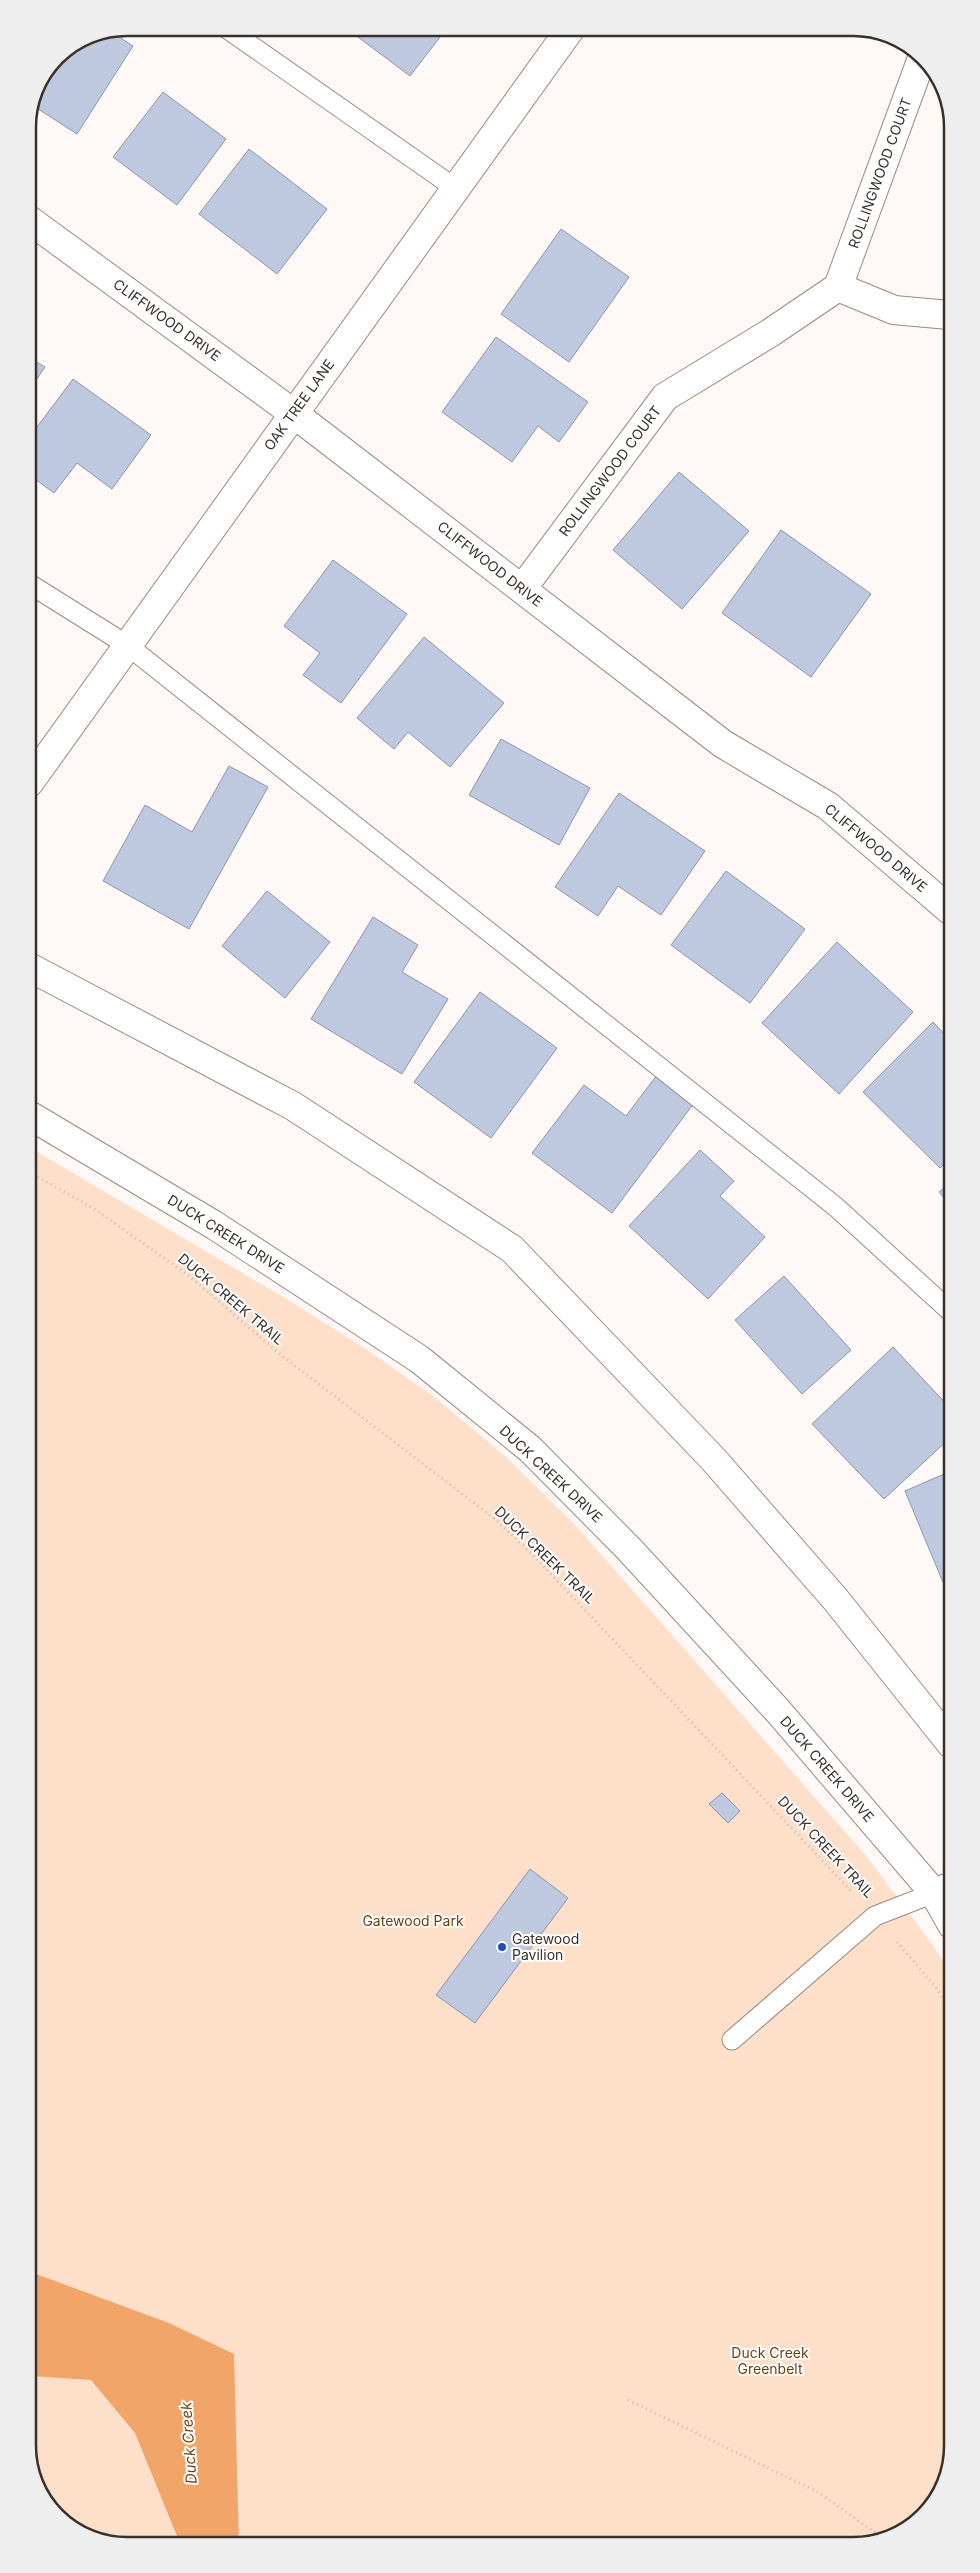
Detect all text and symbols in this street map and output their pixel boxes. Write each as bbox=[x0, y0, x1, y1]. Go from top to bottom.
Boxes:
street label: ROLLINGWOOD COURT bbox=[844, 95, 915, 250]
street label: CLIFFWOOD DRIVE bbox=[110, 275, 224, 364]
street label: OAK TREE LANE bbox=[260, 356, 337, 454]
street label: ROLLINGWOOD COURT bbox=[555, 402, 664, 539]
street label: CLIFFWOOD DRIVE bbox=[434, 517, 546, 610]
street label: CLIFFWOOD DRIVE bbox=[822, 800, 931, 895]
street label: DUCK CREEK DRIVE bbox=[165, 1191, 288, 1276]
street label: DUCK CREEK TRAIL bbox=[175, 1249, 288, 1348]
street label: DUCK CREEK DRIVE bbox=[496, 1422, 606, 1526]
street label: DUCK CREEK TRAIL bbox=[492, 1502, 599, 1607]
street label: DUCK CREEK DRIVE bbox=[777, 1712, 878, 1825]
street label: DUCK CREEK TRAIL bbox=[775, 1792, 878, 1901]
park label: Gatewood Park bbox=[362, 1912, 464, 1929]
place label: Gatewood Pavilion bbox=[512, 1930, 579, 1963]
marker: Gatewood Pavilion bbox=[496, 1941, 508, 1953]
park label: Duck Creek Greenbelt bbox=[731, 2344, 809, 2377]
water label: Duck Creek bbox=[176, 2400, 201, 2485]

